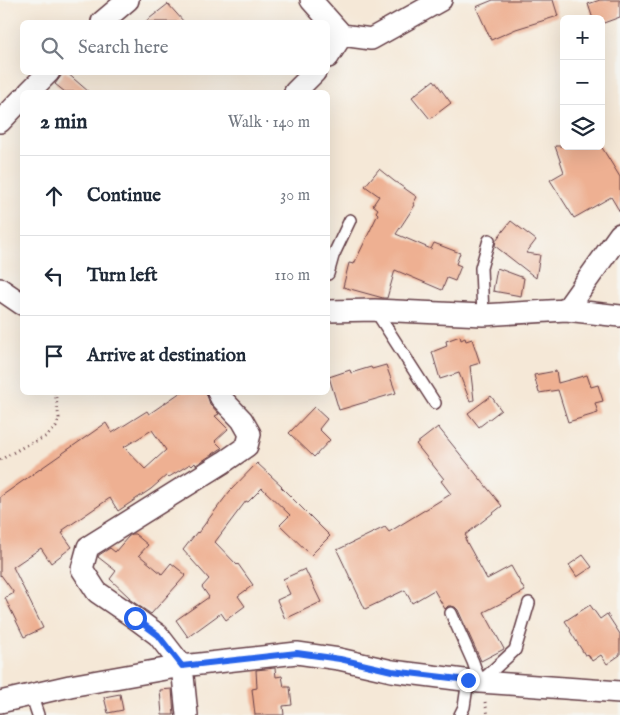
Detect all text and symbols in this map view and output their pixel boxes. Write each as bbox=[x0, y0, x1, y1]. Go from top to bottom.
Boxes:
map controls bbox=[560, 15, 605, 150]
button: + bbox=[560, 15, 605, 60]
search box bbox=[20, 20, 330, 75]
icon: search bbox=[38, 34, 66, 62]
text: Search here bbox=[78, 36, 169, 60]
button: − bbox=[560, 60, 605, 105]
button: layers bbox=[560, 105, 605, 150]
text: 2 min bbox=[40, 109, 87, 136]
text: Walk · 140 m bbox=[228, 113, 310, 133]
icon: ahead bbox=[40, 182, 68, 210]
text: Continue bbox=[87, 184, 161, 208]
text: 30 m bbox=[280, 186, 310, 206]
icon: left bbox=[40, 262, 68, 290]
text: Turn left bbox=[87, 264, 158, 288]
text: 110 m bbox=[274, 266, 310, 286]
icon: arrive bbox=[40, 342, 68, 370]
text: Arrive at destination bbox=[87, 344, 246, 368]
route start bbox=[124, 607, 147, 630]
route end bbox=[457, 669, 480, 692]

